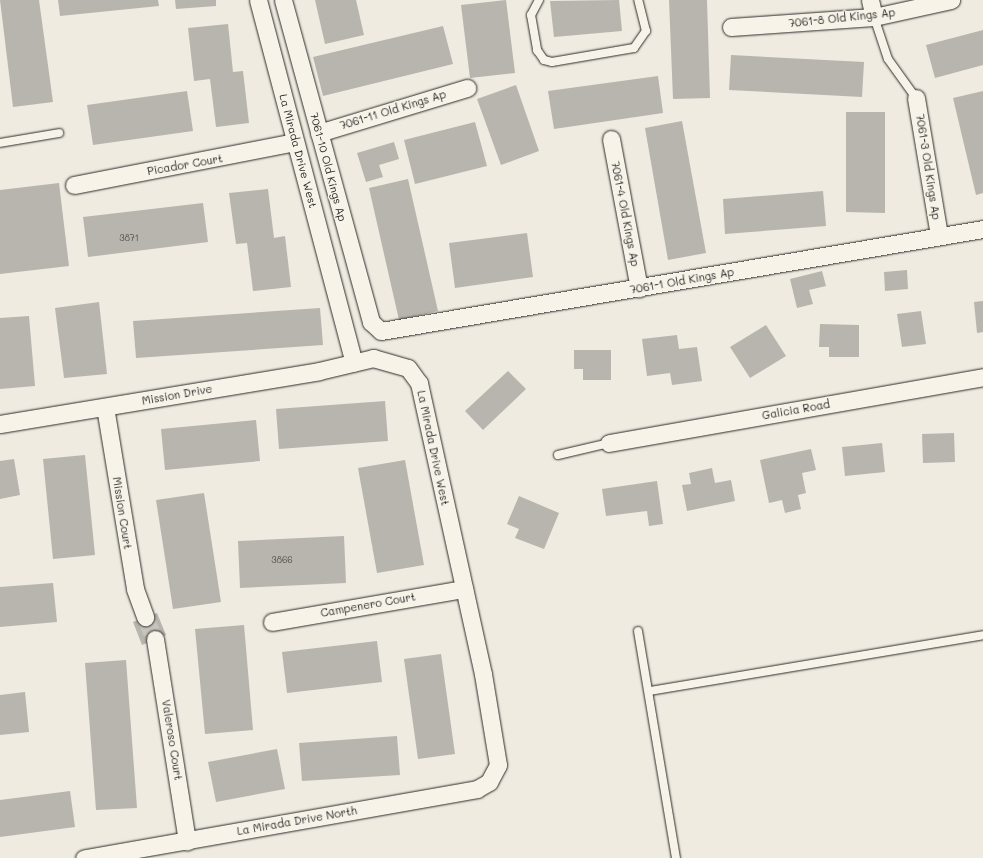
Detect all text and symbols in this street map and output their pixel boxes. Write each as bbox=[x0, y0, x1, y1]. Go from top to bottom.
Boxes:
street label: 7061-8 Old Kings Ap bbox=[788, 6, 896, 30]
street label: 7061-11 Old Kings Ap bbox=[338, 88, 448, 132]
street label: La Mirada Drive West bbox=[276, 93, 320, 209]
street label: 7061-10 Old Kings Ap bbox=[307, 111, 349, 223]
street label: 7061-3 Old Kings Ap bbox=[913, 113, 943, 221]
street label: Picador Court bbox=[146, 152, 224, 178]
street label: 7061-4 Old Kings Ap bbox=[608, 160, 642, 268]
house number: 3871 bbox=[119, 233, 139, 243]
street label: 7061-1 Old Kings Ap bbox=[629, 265, 735, 297]
street label: Mission Drive bbox=[141, 382, 213, 408]
street label: La Mirada Drive West bbox=[414, 389, 452, 507]
street label: Galicia Road bbox=[761, 398, 831, 422]
street label: Mission Court bbox=[110, 476, 134, 550]
house number: 3866 bbox=[271, 555, 293, 565]
street label: Campenero Court bbox=[319, 590, 417, 620]
street label: Valeroso Court bbox=[159, 699, 185, 781]
street label: La Mirada Drive North bbox=[236, 804, 358, 838]

